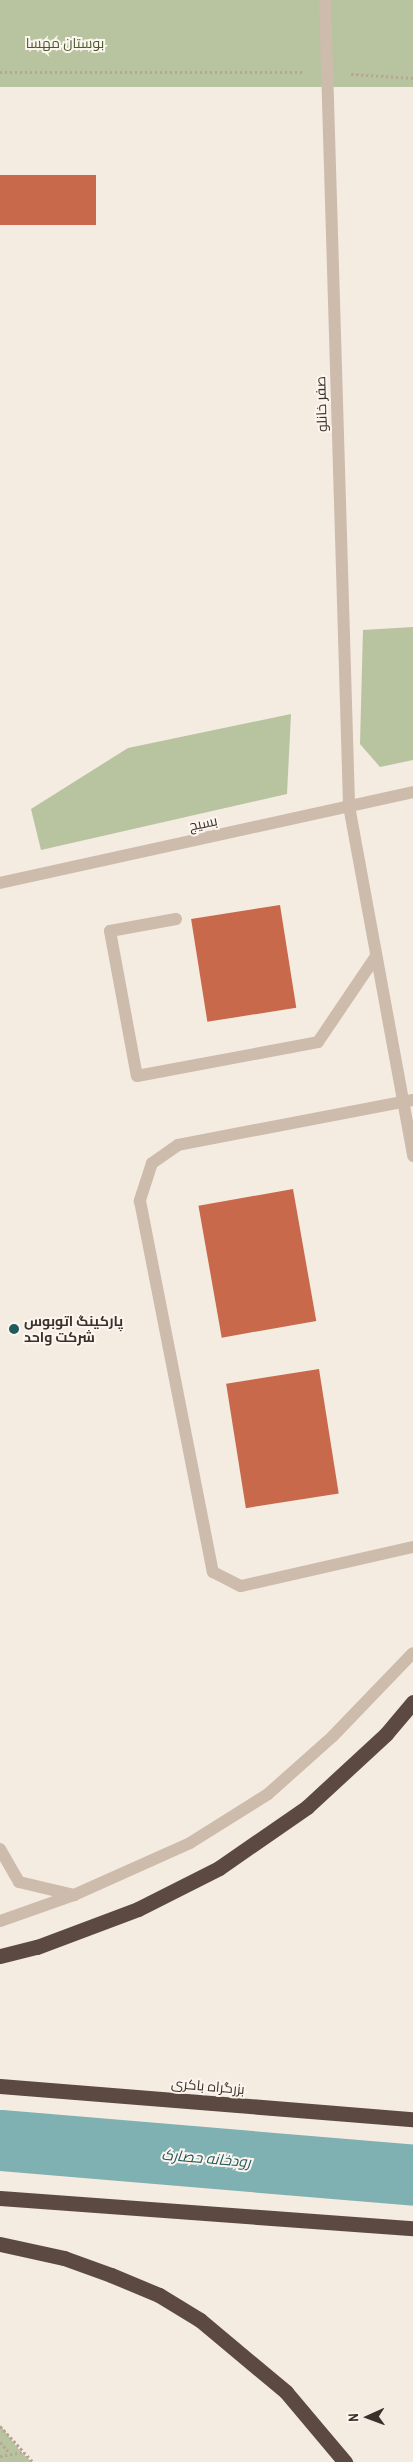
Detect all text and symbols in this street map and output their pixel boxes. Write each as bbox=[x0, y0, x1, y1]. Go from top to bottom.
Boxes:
park label: بوستان مهسا bbox=[26, 35, 104, 51]
street label: صفر خانلو bbox=[312, 376, 330, 432]
street label: بسیج bbox=[187, 812, 219, 834]
place label: پارکینگ اتوبوس شرکت واحد bbox=[24, 1313, 123, 1345]
marker: پارکینگ اتوبوس شرکت واحد bbox=[8, 1323, 20, 1335]
street label: بزرگراه باکری bbox=[171, 2074, 245, 2098]
water label: رودخانه حصارک bbox=[161, 2145, 251, 2171]
north arrow bbox=[343, 2392, 393, 2442]
text: N bbox=[344, 2413, 362, 2422]

